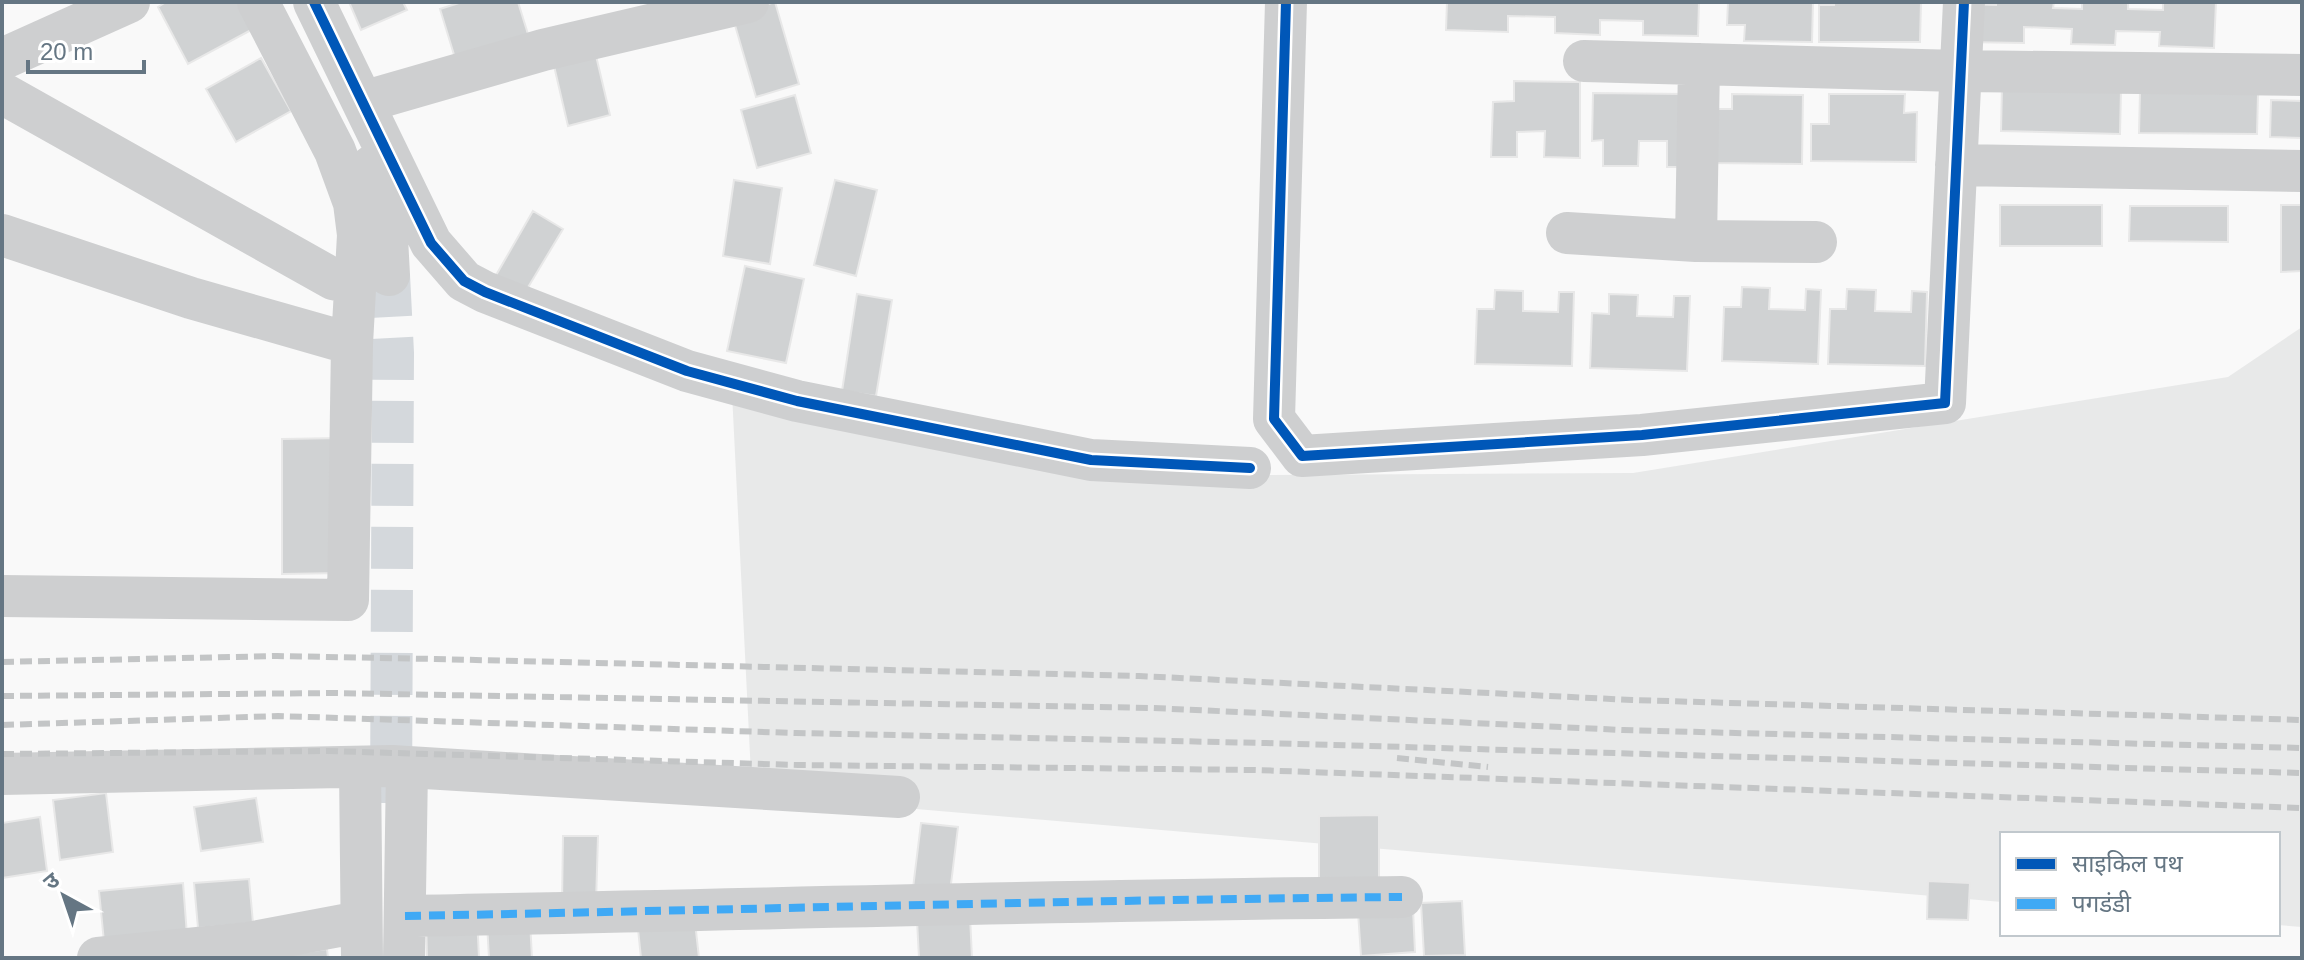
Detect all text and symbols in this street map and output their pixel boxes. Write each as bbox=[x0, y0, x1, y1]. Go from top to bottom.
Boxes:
scale bar bbox=[28, 24, 144, 74]
text: 20 m bbox=[40, 38, 93, 65]
legend bbox=[2000, 832, 2280, 936]
text: साइकिल पथ bbox=[2072, 850, 2183, 877]
north arrow bbox=[24, 856, 104, 936]
text: उ bbox=[38, 867, 65, 895]
text: पगडंडी bbox=[2072, 890, 2132, 917]

